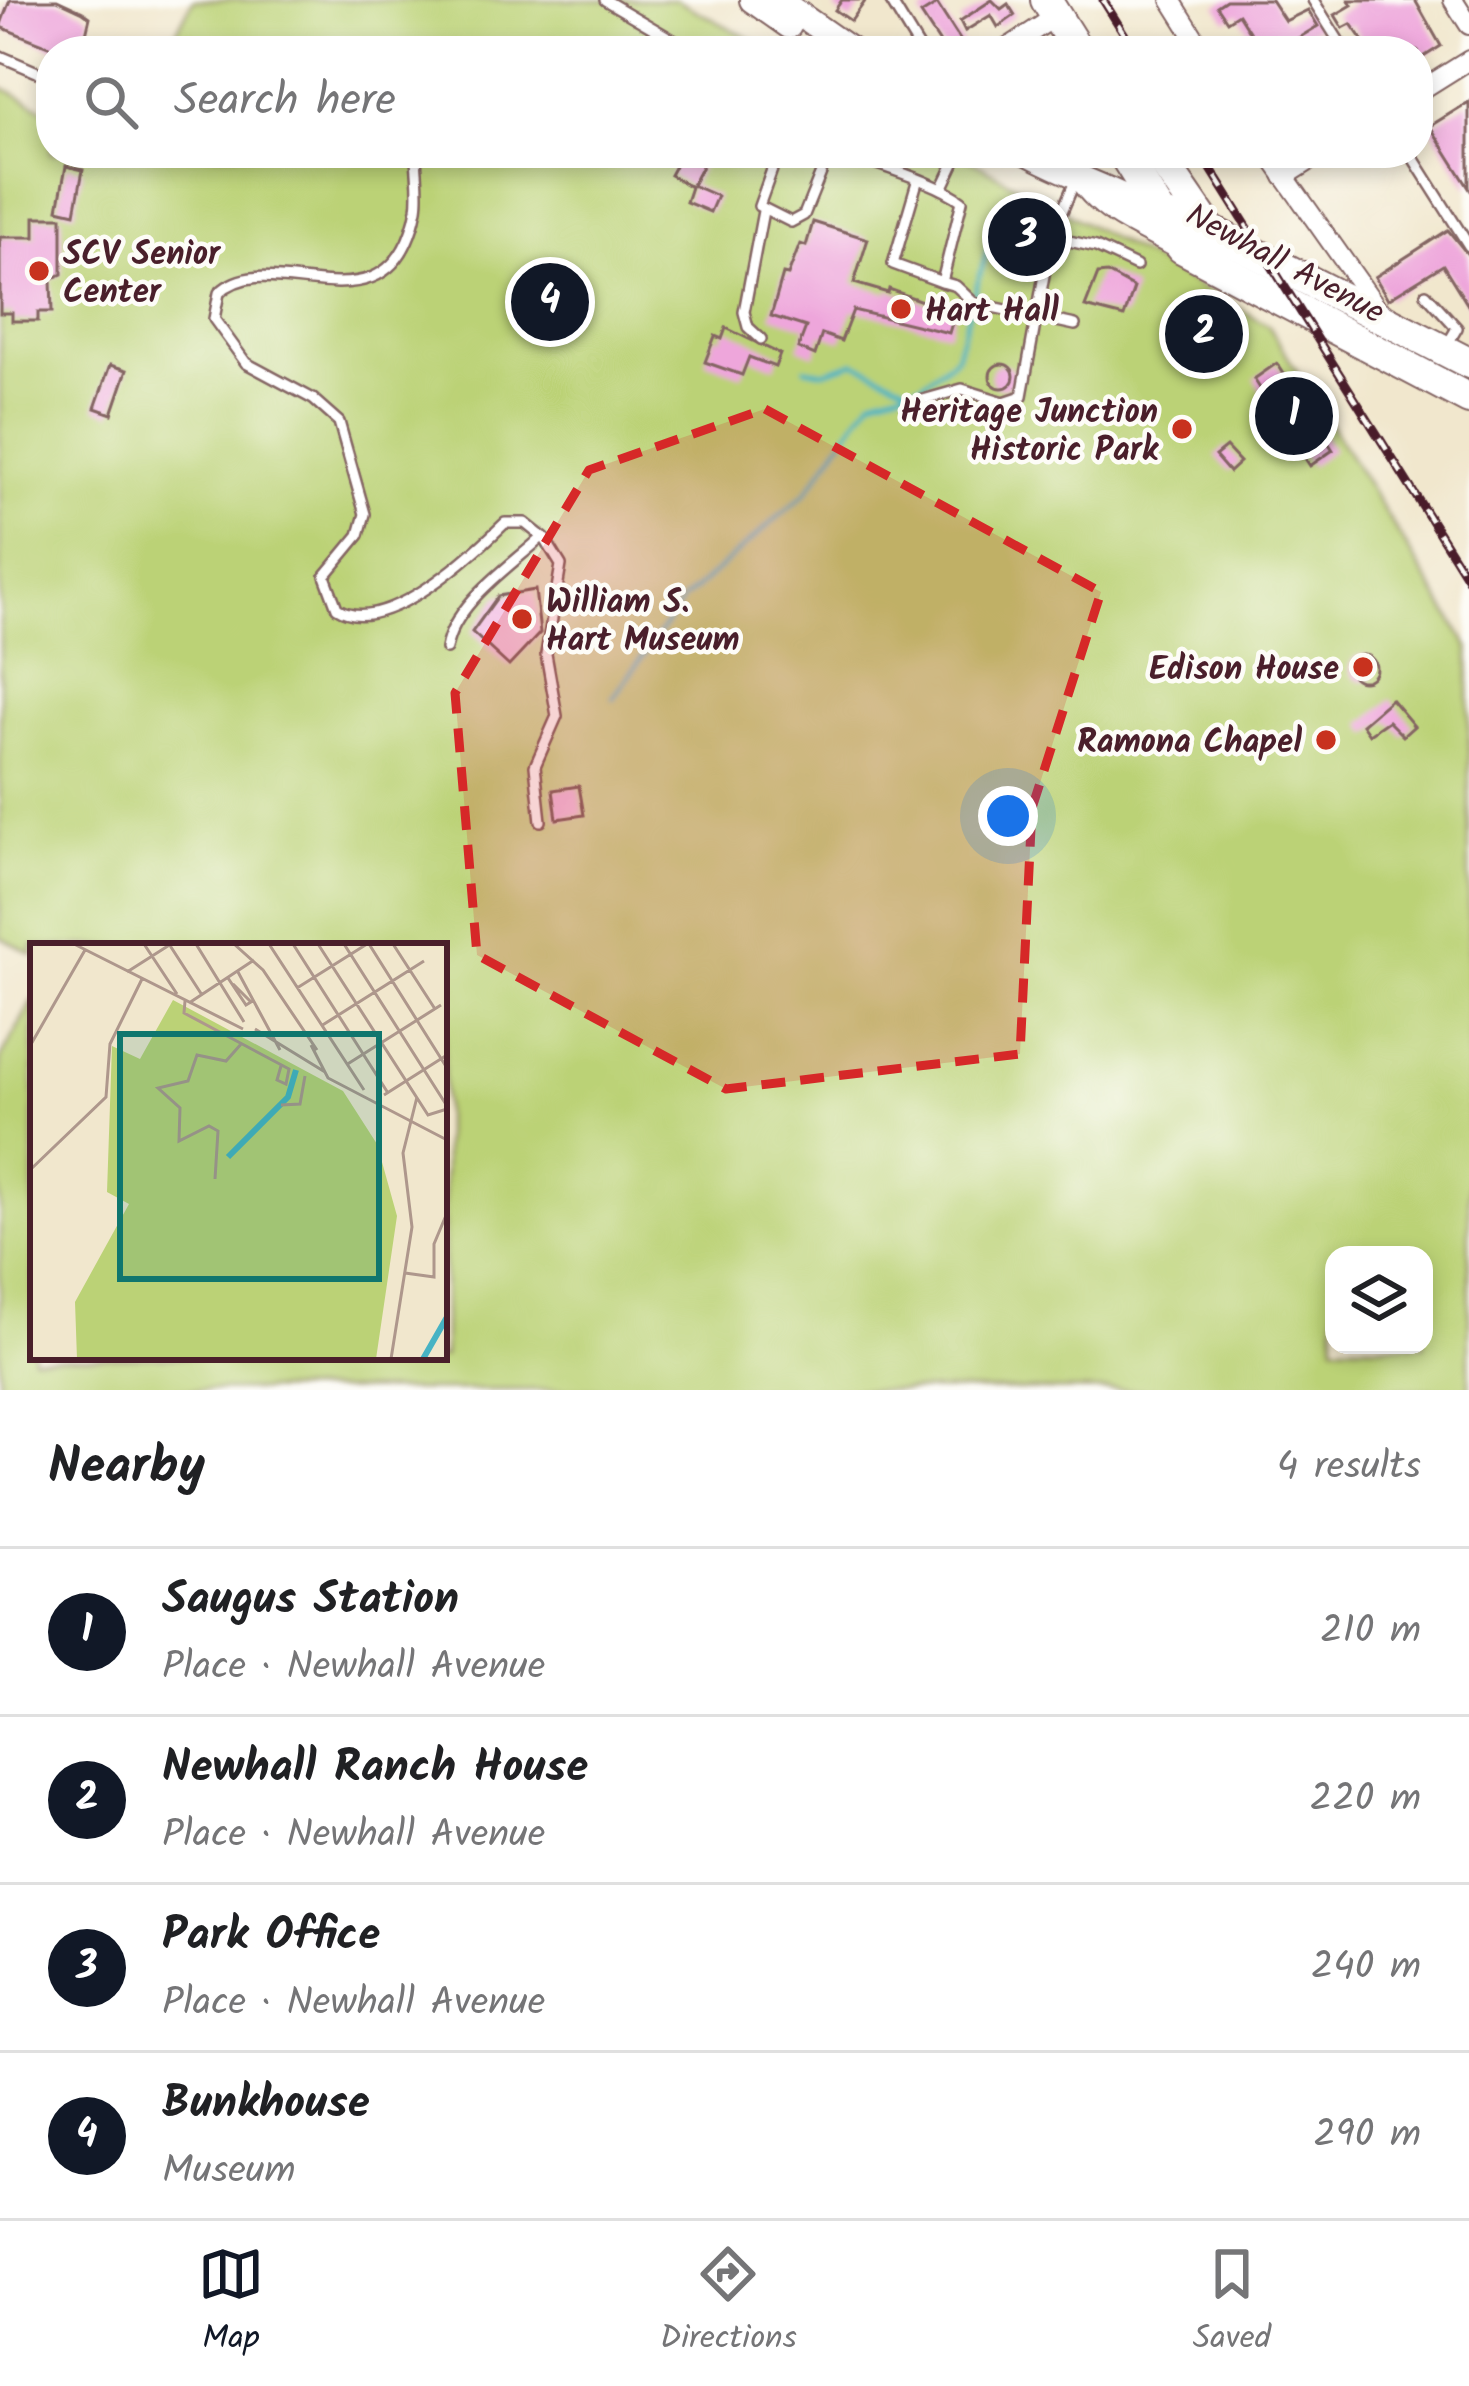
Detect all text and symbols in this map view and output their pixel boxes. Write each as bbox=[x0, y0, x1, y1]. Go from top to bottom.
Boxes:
search box bbox=[36, 36, 1433, 168]
text: Search here bbox=[174, 66, 396, 138]
icon: search bbox=[78, 69, 144, 135]
street label: Newhall Avenue bbox=[1175, 190, 1394, 340]
pin: 3 bbox=[988, 192, 1066, 282]
place label: SCV Senior Center bbox=[63, 229, 222, 320]
pin: 4 bbox=[511, 257, 589, 347]
marker: SCV Senior Center bbox=[26, 258, 52, 284]
place label: Hart Hall bbox=[925, 286, 1059, 339]
pin: 2 bbox=[1165, 289, 1243, 379]
marker: Hart Hall bbox=[888, 296, 914, 322]
pin: 1 bbox=[1255, 371, 1333, 461]
place label: Heritage Junction Historic Park bbox=[900, 387, 1160, 478]
marker: Heritage Junction Historic Park bbox=[1169, 416, 1195, 442]
place label: William S. Hart Museum bbox=[546, 577, 739, 668]
marker: William S. Hart Museum bbox=[509, 606, 535, 632]
place label: Edison House bbox=[1149, 644, 1339, 697]
marker: Edison House bbox=[1350, 654, 1376, 680]
place label: Ramona Chapel bbox=[1077, 717, 1302, 770]
marker: Ramona Chapel bbox=[1313, 727, 1339, 753]
your location bbox=[978, 786, 1038, 846]
inset map bbox=[30, 943, 447, 1360]
map controls bbox=[1325, 1246, 1433, 1354]
button: layers bbox=[1325, 1246, 1433, 1354]
text: Nearby bbox=[48, 1428, 205, 1509]
text: 4 results bbox=[1277, 1437, 1421, 1499]
text: Saugus Station bbox=[162, 1565, 459, 1637]
text: 1 bbox=[81, 1601, 93, 1663]
text: 210 m bbox=[1320, 1601, 1421, 1663]
text: Place · Newhall Avenue bbox=[162, 1637, 545, 1699]
text: Newhall Ranch House bbox=[162, 1733, 588, 1805]
text: 2 bbox=[76, 1769, 98, 1831]
text: 220 m bbox=[1309, 1769, 1421, 1831]
text: Place · Newhall Avenue bbox=[162, 1805, 545, 1867]
text: Park Office bbox=[162, 1901, 380, 1973]
text: 3 bbox=[76, 1937, 98, 1999]
text: 240 m bbox=[1311, 1937, 1421, 1999]
text: Place · Newhall Avenue bbox=[162, 1973, 545, 2035]
text: Bunkhouse bbox=[162, 2069, 370, 2141]
text: 4 bbox=[76, 2105, 98, 2167]
text: 290 m bbox=[1313, 2105, 1421, 2167]
text: Museum bbox=[162, 2141, 296, 2203]
tab: Map bbox=[198, 2241, 264, 2366]
tab: Directions bbox=[660, 2241, 797, 2366]
tab: Saved bbox=[1193, 2241, 1271, 2366]

